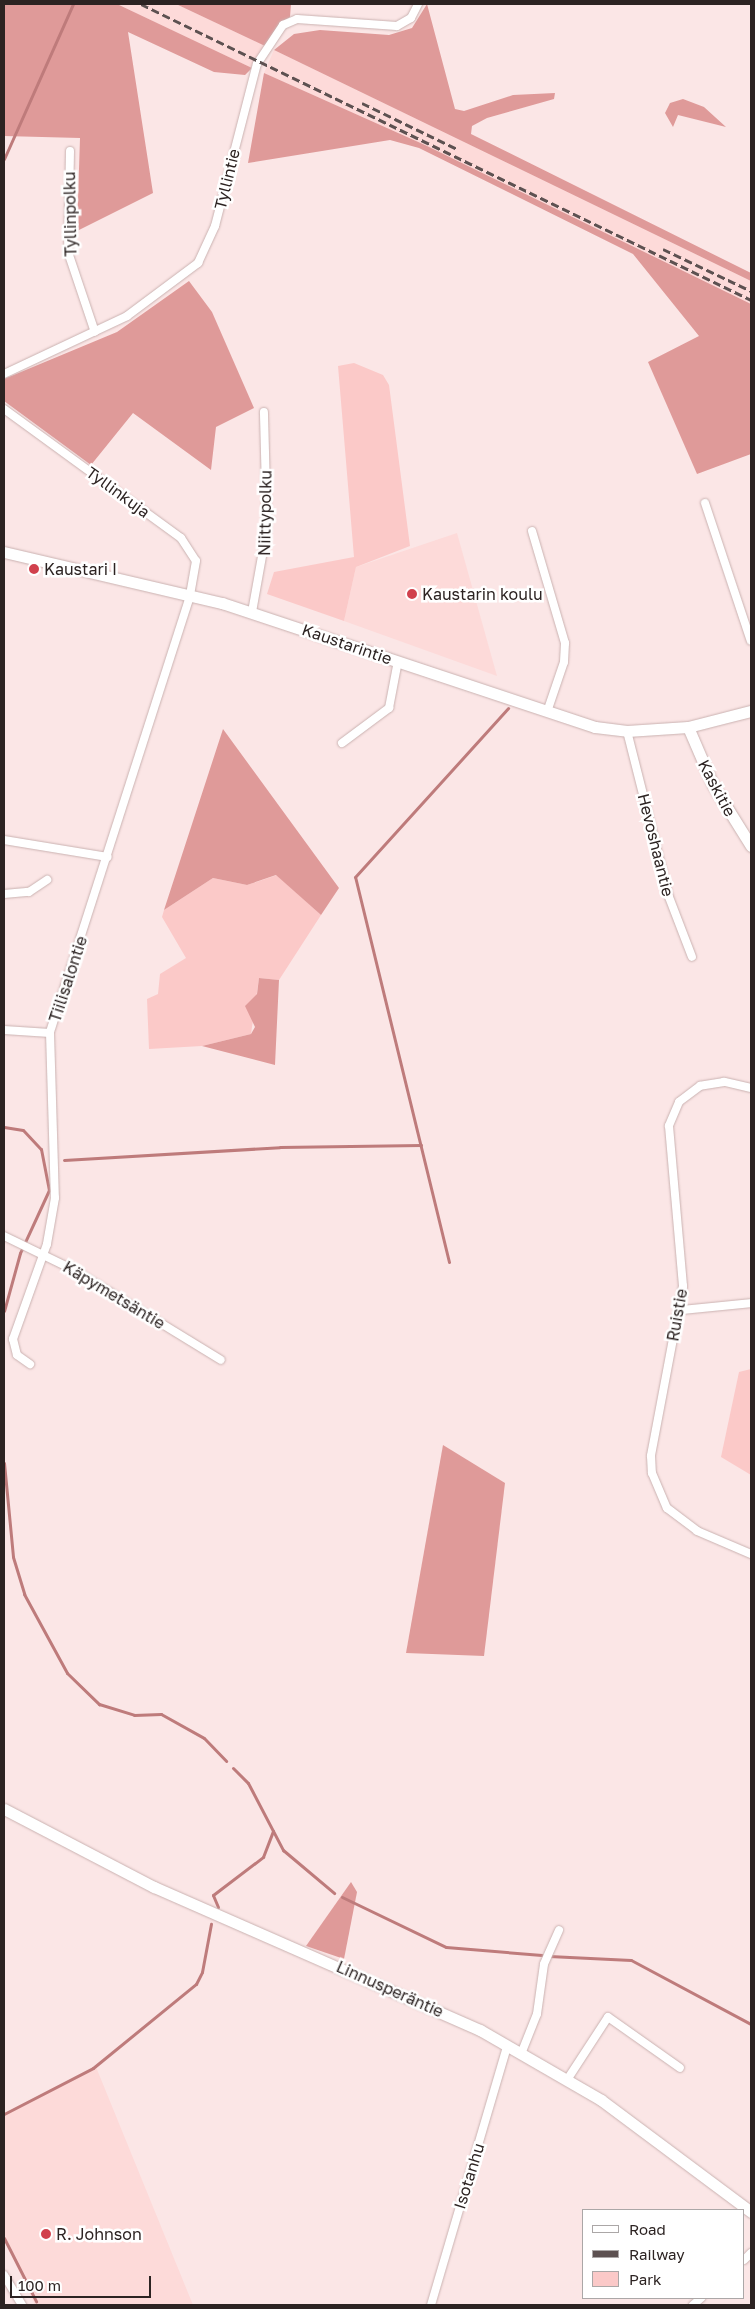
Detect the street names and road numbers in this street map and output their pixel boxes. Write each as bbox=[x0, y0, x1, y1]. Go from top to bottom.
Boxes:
street label: Tyllintie bbox=[210, 147, 244, 211]
street label: Tyllinpolku bbox=[60, 171, 80, 257]
street label: Tyllinkuja bbox=[82, 462, 154, 522]
street label: Niittypolku bbox=[255, 470, 275, 556]
street label: Kaustarintie bbox=[300, 620, 394, 668]
street label: Kaskitie bbox=[694, 756, 740, 820]
street label: Hevoshaantie bbox=[634, 792, 678, 898]
street label: Tiilisalontie bbox=[45, 933, 91, 1025]
street label: Käpymetsäntie bbox=[60, 1257, 168, 1333]
street label: Ruistie bbox=[663, 1287, 691, 1343]
street label: Linnusperäntie bbox=[334, 1957, 446, 2021]
street label: Isotanhu bbox=[450, 2141, 488, 2211]

